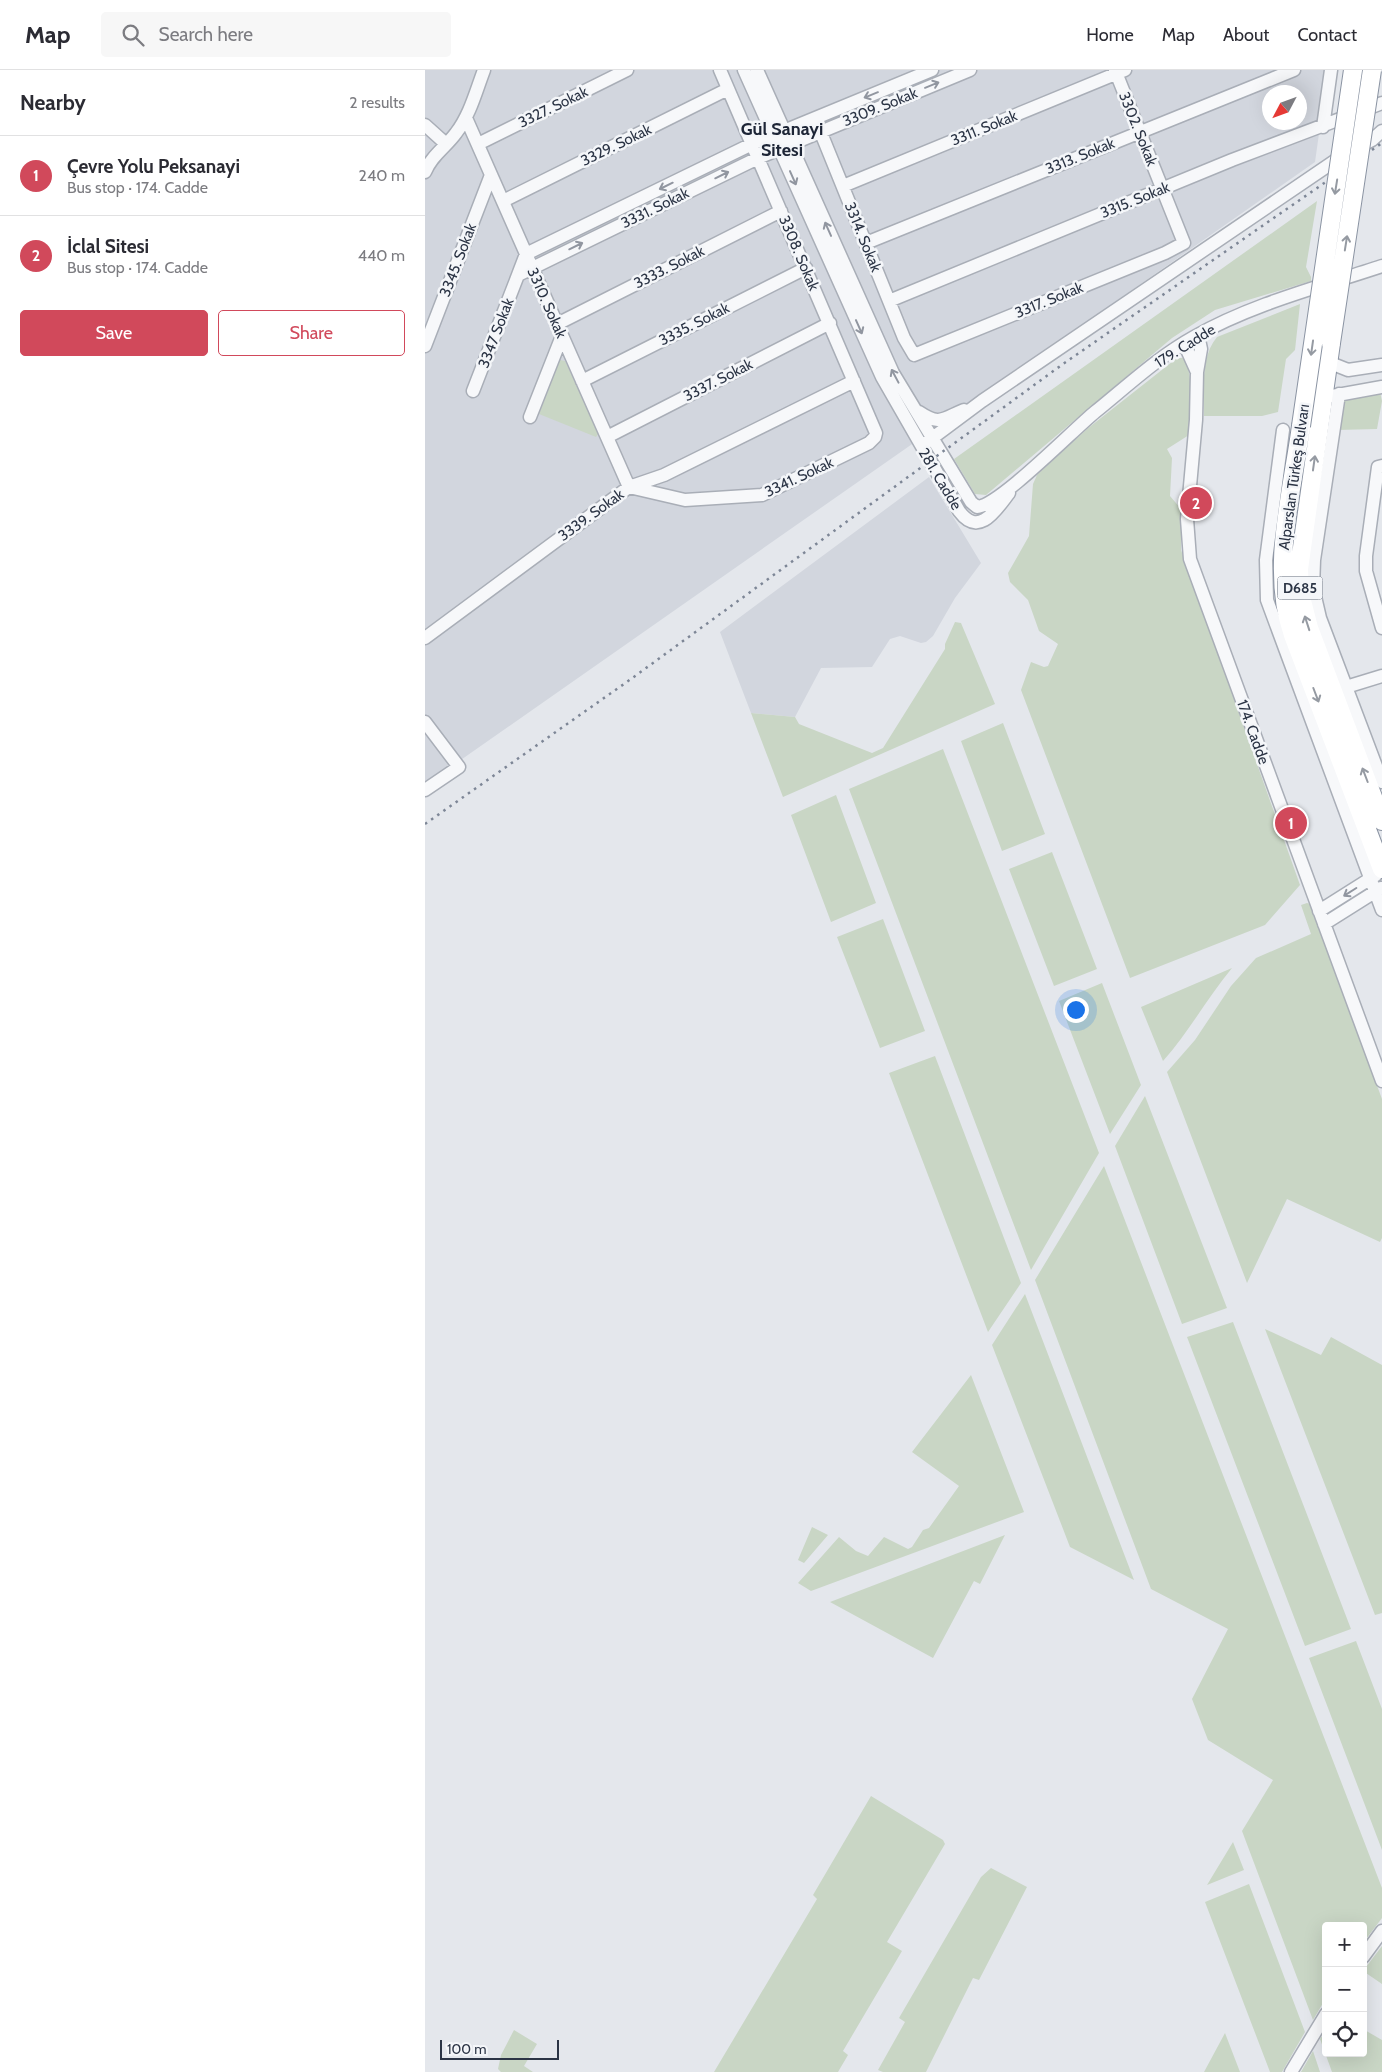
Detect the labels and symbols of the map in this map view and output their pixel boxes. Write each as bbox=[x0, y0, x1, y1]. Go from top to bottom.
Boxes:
one-way arrow bbox=[924, 80, 939, 90]
street label: 3327. Sokak bbox=[515, 82, 591, 132]
street label: 3309. Sokak bbox=[840, 84, 920, 130]
north arrow bbox=[1262, 85, 1307, 130]
street label: 3302. Sokak bbox=[1115, 89, 1161, 169]
one-way arrow bbox=[863, 91, 879, 100]
street label: 3311. Sokak bbox=[948, 106, 1020, 149]
district label: Gül Sanayi Sitesi bbox=[741, 118, 823, 161]
street label: 3329. Sokak bbox=[578, 120, 655, 170]
street label: 3313. Sokak bbox=[1043, 134, 1118, 178]
one-way arrow bbox=[714, 170, 729, 179]
one-way arrow bbox=[788, 170, 798, 185]
street label: 3315. Sokak bbox=[1098, 178, 1173, 222]
one-way arrow bbox=[1331, 179, 1341, 195]
one-way arrow bbox=[659, 182, 674, 191]
street label: 3331. Sokak bbox=[618, 184, 692, 232]
street label: 3314. Sokak bbox=[841, 199, 885, 275]
street label: 3308. Sokak bbox=[775, 213, 823, 294]
street label: 3345. Sokak bbox=[436, 221, 480, 299]
one-way arrow bbox=[822, 222, 832, 237]
one-way arrow bbox=[1341, 235, 1351, 251]
one-way arrow bbox=[568, 241, 583, 251]
street label: 3333. Sokak bbox=[631, 241, 707, 292]
street label: 3310. Sokak bbox=[523, 265, 571, 341]
street label: 3317. Sokak bbox=[1012, 278, 1086, 322]
street label: 3347 Sokak bbox=[474, 295, 518, 370]
street label: 3335. Sokak bbox=[656, 298, 732, 349]
one-way arrow bbox=[855, 319, 864, 334]
street label: 179. Cadde bbox=[1151, 320, 1219, 372]
one-way arrow bbox=[1307, 340, 1317, 356]
street label: 3337. Sokak bbox=[680, 355, 756, 405]
one-way arrow bbox=[890, 369, 900, 384]
street label: Alparslan Türkeş Bulvarı bbox=[1275, 403, 1313, 551]
street label: 281. Cadde bbox=[914, 445, 966, 514]
street label: 3341. Sokak bbox=[762, 453, 837, 501]
one-way arrow bbox=[1309, 455, 1319, 471]
pin: 2 bbox=[1180, 484, 1212, 522]
street label: 3339. Sokak bbox=[555, 485, 628, 545]
road number: D685 bbox=[1277, 576, 1323, 600]
one-way arrow bbox=[1302, 615, 1312, 631]
one-way arrow bbox=[1312, 687, 1321, 702]
street label: 174. Cadde bbox=[1233, 697, 1273, 767]
one-way arrow bbox=[1360, 768, 1369, 783]
pin: 1 bbox=[1275, 804, 1307, 842]
one-way arrow bbox=[1344, 887, 1358, 897]
your location bbox=[1063, 997, 1089, 1023]
scale bar bbox=[440, 2037, 559, 2060]

